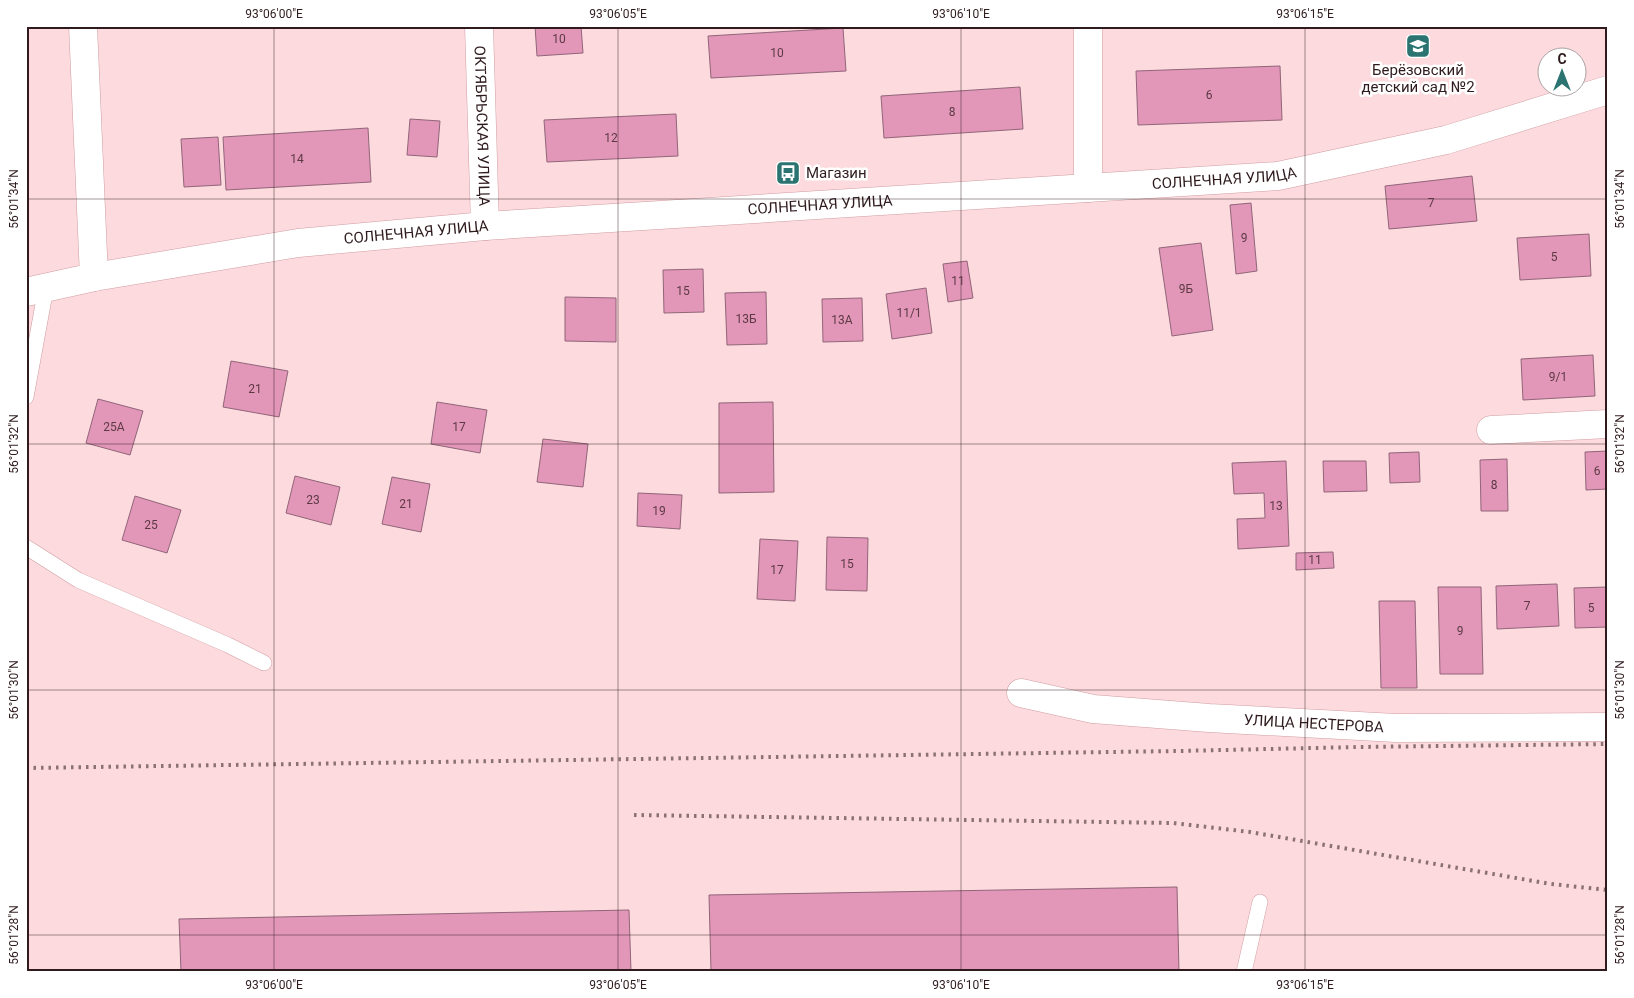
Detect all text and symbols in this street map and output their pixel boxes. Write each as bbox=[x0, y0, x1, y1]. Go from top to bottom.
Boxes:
text: 93°06'00"E bbox=[245, 7, 303, 21]
text: 93°06'05"E bbox=[589, 7, 647, 21]
text: 93°06'10"E bbox=[932, 7, 990, 21]
text: 93°06'15"E bbox=[1276, 7, 1334, 21]
house number: 10 bbox=[552, 32, 566, 46]
school or university icon: Берёзовский детский сад №2 bbox=[1405, 33, 1431, 59]
street label: ОКТЯБРЬСКАЯ УЛИЦА bbox=[471, 45, 493, 207]
house number: 10 bbox=[770, 46, 784, 60]
north arrow bbox=[1536, 48, 1586, 98]
text: С bbox=[1557, 51, 1567, 67]
place label: Берёзовский детский сад №2 bbox=[1361, 61, 1475, 96]
house number: 6 bbox=[1206, 88, 1213, 102]
house number: 8 bbox=[949, 105, 956, 119]
house number: 12 bbox=[604, 131, 618, 145]
house number: 14 bbox=[290, 152, 304, 166]
bus stop icon: Магазин bbox=[775, 160, 801, 186]
street label: СОЛНЕЧНАЯ УЛИЦА bbox=[1151, 163, 1298, 193]
place label: Магазин bbox=[806, 164, 867, 182]
text: 56°01'34"N bbox=[7, 169, 21, 229]
text: 56°01'34"N bbox=[1613, 169, 1627, 229]
street label: СОЛНЕЧНАЯ УЛИЦА bbox=[747, 191, 893, 218]
house number: 7 bbox=[1428, 196, 1435, 210]
street label: СОЛНЕЧНАЯ УЛИЦА bbox=[343, 217, 489, 248]
house number: 9 bbox=[1241, 231, 1247, 245]
house number: 5 bbox=[1551, 250, 1558, 264]
house number: 11 bbox=[951, 274, 965, 288]
house number: 9Б bbox=[1179, 282, 1194, 296]
house number: 15 bbox=[676, 284, 690, 298]
house number: 11/1 bbox=[896, 306, 922, 320]
house number: 13Б bbox=[735, 312, 757, 326]
house number: 13А bbox=[831, 313, 853, 327]
house number: 9/1 bbox=[1549, 370, 1567, 384]
house number: 21 bbox=[248, 382, 262, 396]
text: 56°01'32"N bbox=[7, 414, 21, 474]
text: 56°01'32"N bbox=[1613, 414, 1627, 474]
house number: 25А bbox=[103, 420, 125, 434]
house number: 17 bbox=[452, 420, 466, 434]
house number: 6 bbox=[1594, 464, 1601, 478]
house number: 8 bbox=[1491, 478, 1498, 492]
house number: 23 bbox=[306, 493, 320, 507]
house number: 21 bbox=[399, 497, 413, 511]
house number: 13 bbox=[1269, 499, 1283, 513]
house number: 19 bbox=[652, 504, 666, 518]
house number: 25 bbox=[144, 518, 158, 532]
house number: 11 bbox=[1308, 553, 1322, 567]
house number: 15 bbox=[840, 557, 854, 571]
house number: 17 bbox=[770, 563, 784, 577]
house number: 7 bbox=[1524, 599, 1531, 613]
house number: 5 bbox=[1588, 601, 1595, 615]
house number: 9 bbox=[1457, 624, 1463, 638]
text: 56°01'30"N bbox=[7, 660, 21, 720]
text: 56°01'30"N bbox=[1613, 660, 1627, 720]
street label: УЛИЦА НЕСТЕРОВА bbox=[1243, 711, 1384, 736]
text: 56°01'28"N bbox=[7, 905, 21, 965]
text: 56°01'28"N bbox=[1613, 905, 1627, 965]
text: 93°06'00"E bbox=[245, 978, 303, 992]
text: 93°06'05"E bbox=[589, 978, 647, 992]
text: 93°06'10"E bbox=[932, 978, 990, 992]
text: 93°06'15"E bbox=[1276, 978, 1334, 992]

